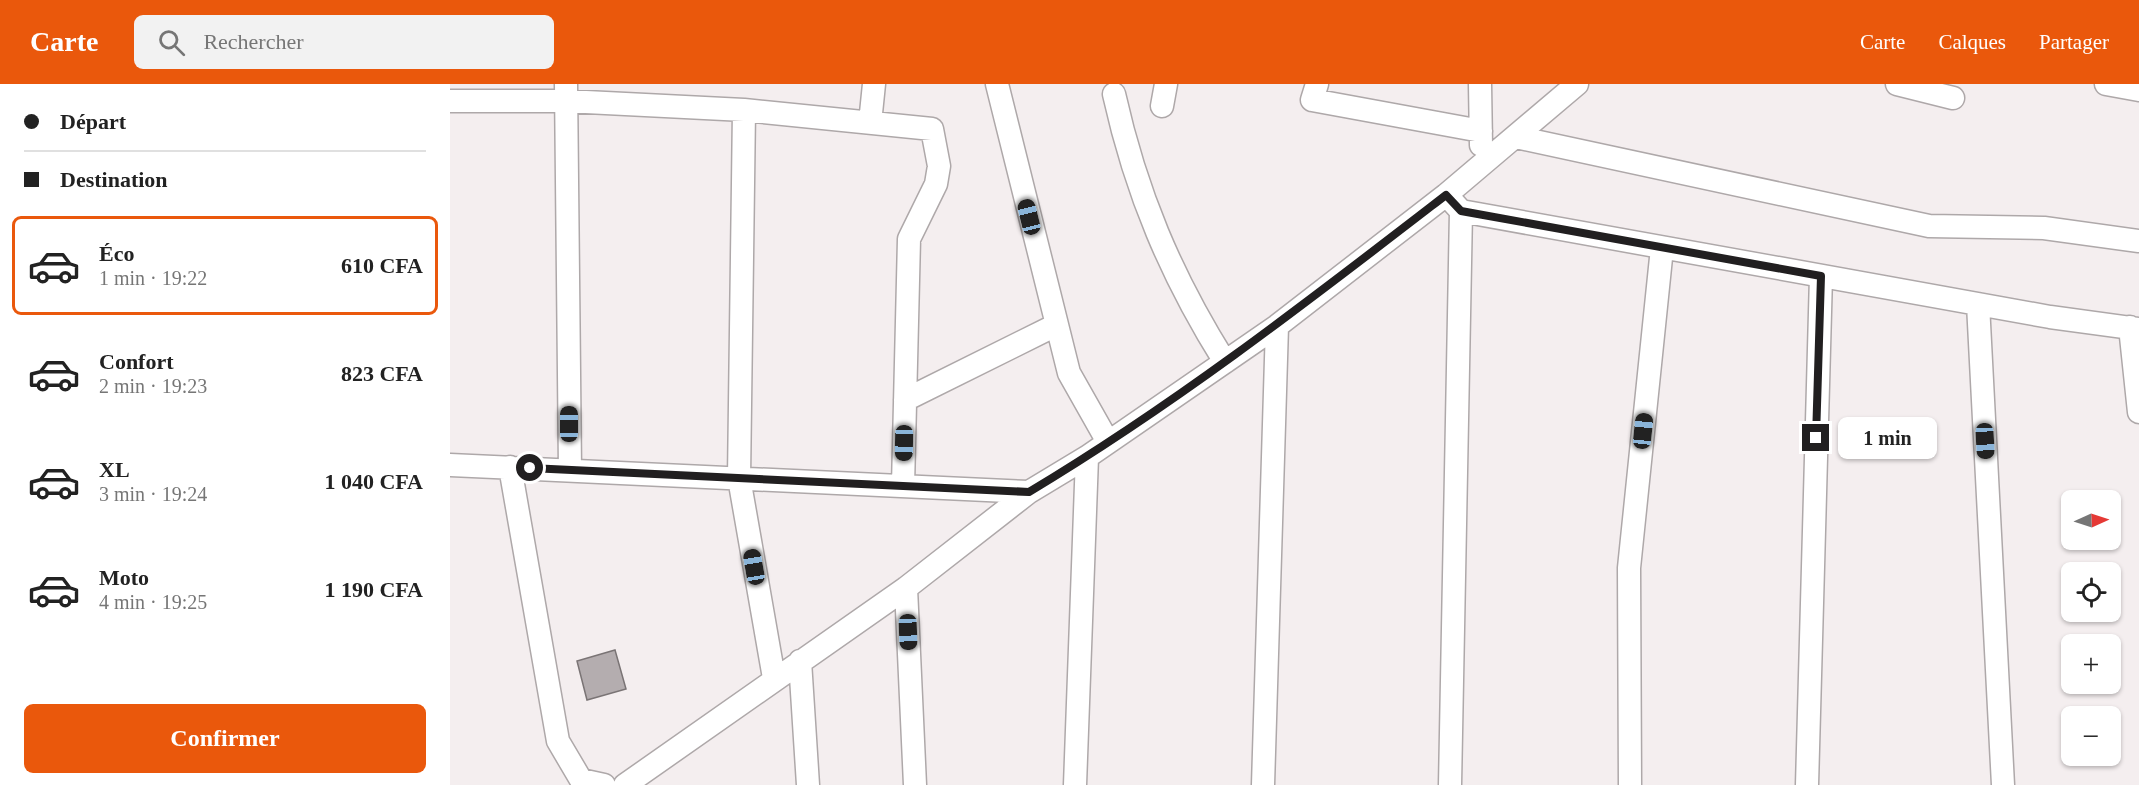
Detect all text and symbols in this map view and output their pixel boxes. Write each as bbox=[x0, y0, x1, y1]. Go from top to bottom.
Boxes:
search box bbox=[134, 15, 554, 69]
text: Carte bbox=[30, 26, 98, 57]
icon: search bbox=[155, 26, 188, 59]
text: Rechercher bbox=[203, 29, 304, 54]
text: Carte bbox=[1860, 30, 1905, 54]
text: Calques bbox=[1938, 30, 2006, 54]
text: Partager bbox=[2039, 30, 2109, 54]
text: Départ bbox=[60, 109, 126, 134]
text: Destination bbox=[60, 167, 168, 192]
car bbox=[1016, 197, 1042, 237]
icon: car bbox=[27, 239, 81, 293]
text: Éco bbox=[99, 241, 134, 266]
text: 610 CFA bbox=[341, 253, 423, 278]
text: 1 min · 19:22 bbox=[99, 267, 207, 289]
icon: car bbox=[27, 347, 81, 401]
text: Confort bbox=[99, 349, 174, 374]
text: 823 CFA bbox=[341, 361, 423, 386]
text: 2 min · 19:23 bbox=[99, 375, 207, 397]
car bbox=[560, 406, 578, 442]
car bbox=[1632, 412, 1654, 450]
callout: 1 min bbox=[1837, 417, 1936, 459]
car bbox=[1975, 423, 1995, 459]
route end bbox=[1802, 424, 1829, 451]
car bbox=[895, 425, 913, 461]
text: 1 min bbox=[1863, 427, 1912, 449]
route start bbox=[516, 454, 543, 481]
icon: car bbox=[27, 455, 81, 509]
text: XL bbox=[99, 457, 130, 482]
text: 1 040 CFA bbox=[324, 469, 423, 494]
text: 3 min · 19:24 bbox=[99, 483, 207, 505]
north arrow bbox=[2061, 490, 2121, 550]
map controls bbox=[2061, 490, 2121, 766]
car bbox=[742, 548, 766, 586]
button: locate bbox=[2061, 562, 2121, 622]
icon: car bbox=[27, 563, 81, 617]
text: Moto bbox=[99, 565, 149, 590]
text: 1 190 CFA bbox=[324, 577, 423, 602]
text: 4 min · 19:25 bbox=[99, 591, 207, 613]
car bbox=[898, 614, 918, 650]
button: + bbox=[2061, 634, 2121, 694]
button: Confirmer bbox=[24, 704, 426, 773]
button: − bbox=[2061, 706, 2121, 766]

